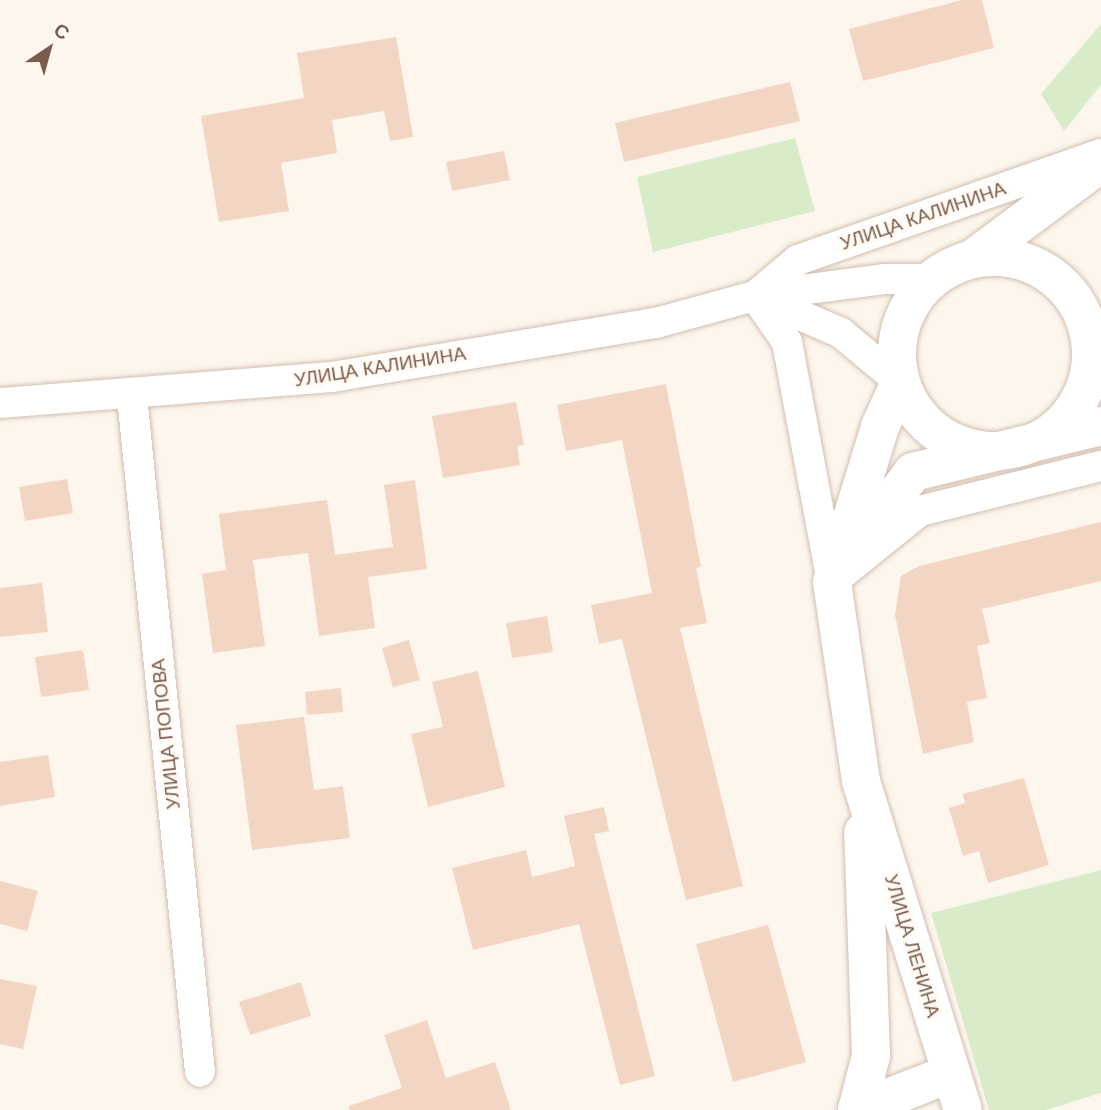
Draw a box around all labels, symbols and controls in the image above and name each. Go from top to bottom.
north arrow [14,14,84,84]
text: С [50,19,73,44]
street label: УЛИЦА КАЛИНИНА [837,177,1009,255]
street label: УЛИЦА КАЛИНИНА [292,342,468,392]
street label: УЛИЦА ПОПОВА [147,658,185,810]
street label: УЛИЦА ЛЕНИНА [879,872,945,1020]

